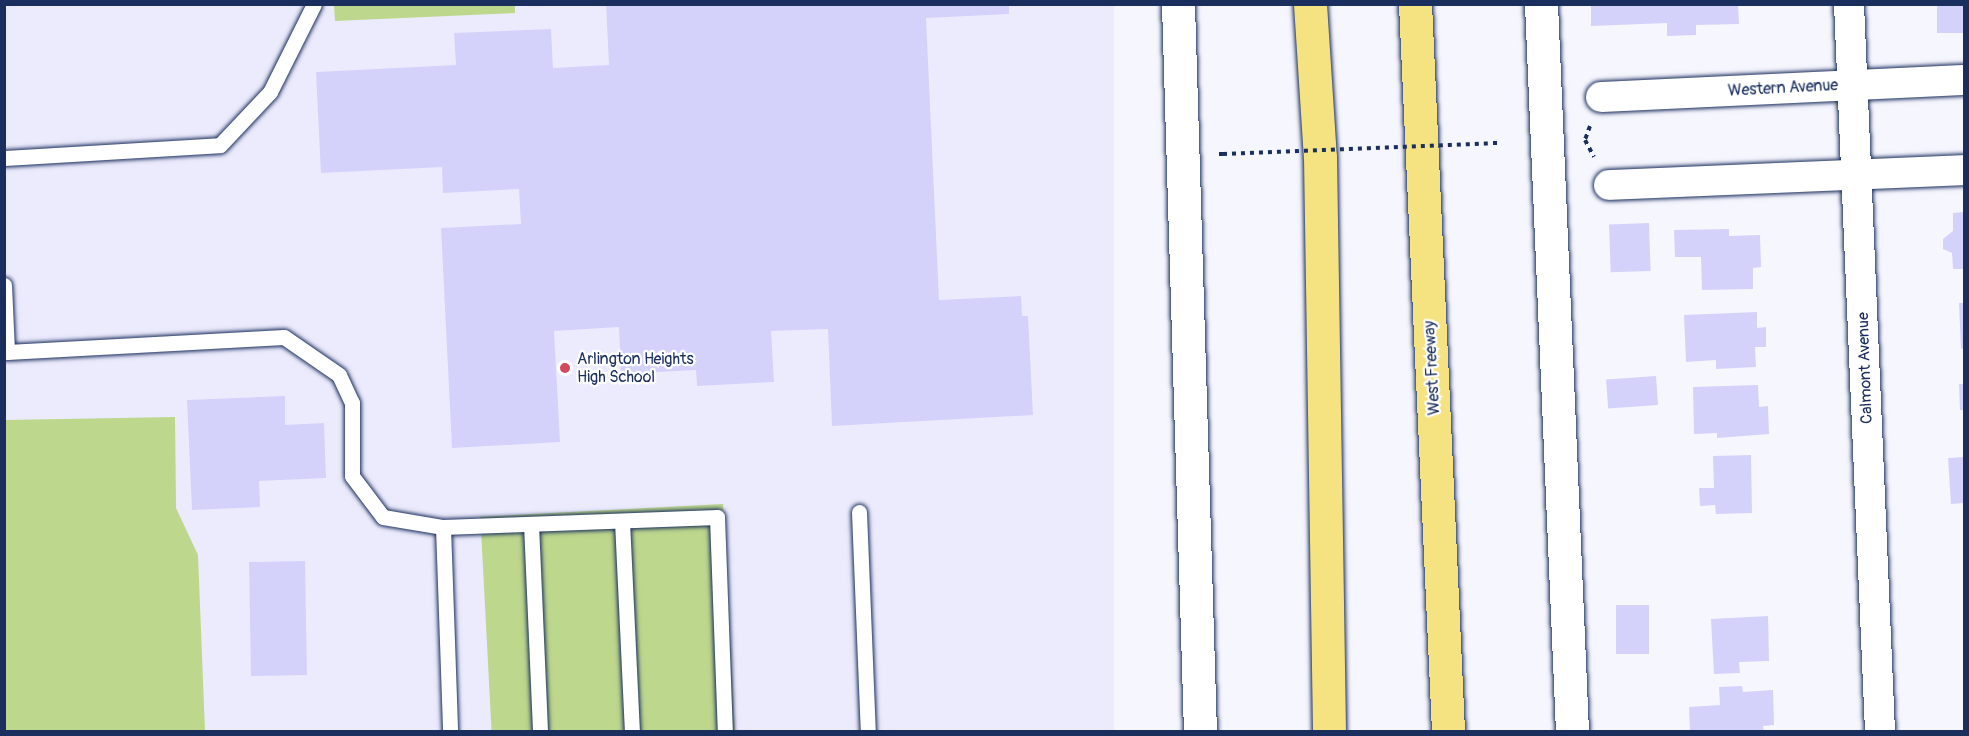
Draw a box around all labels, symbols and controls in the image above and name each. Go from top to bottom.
street label: Western Avenue [1727,76,1839,100]
street label: Calmont Avenue [1853,312,1877,424]
street label: West Freeway [1420,320,1444,416]
place label: Arlington Heights High School [577,349,694,387]
marker: Arlington Heights High School [558,361,572,375]

